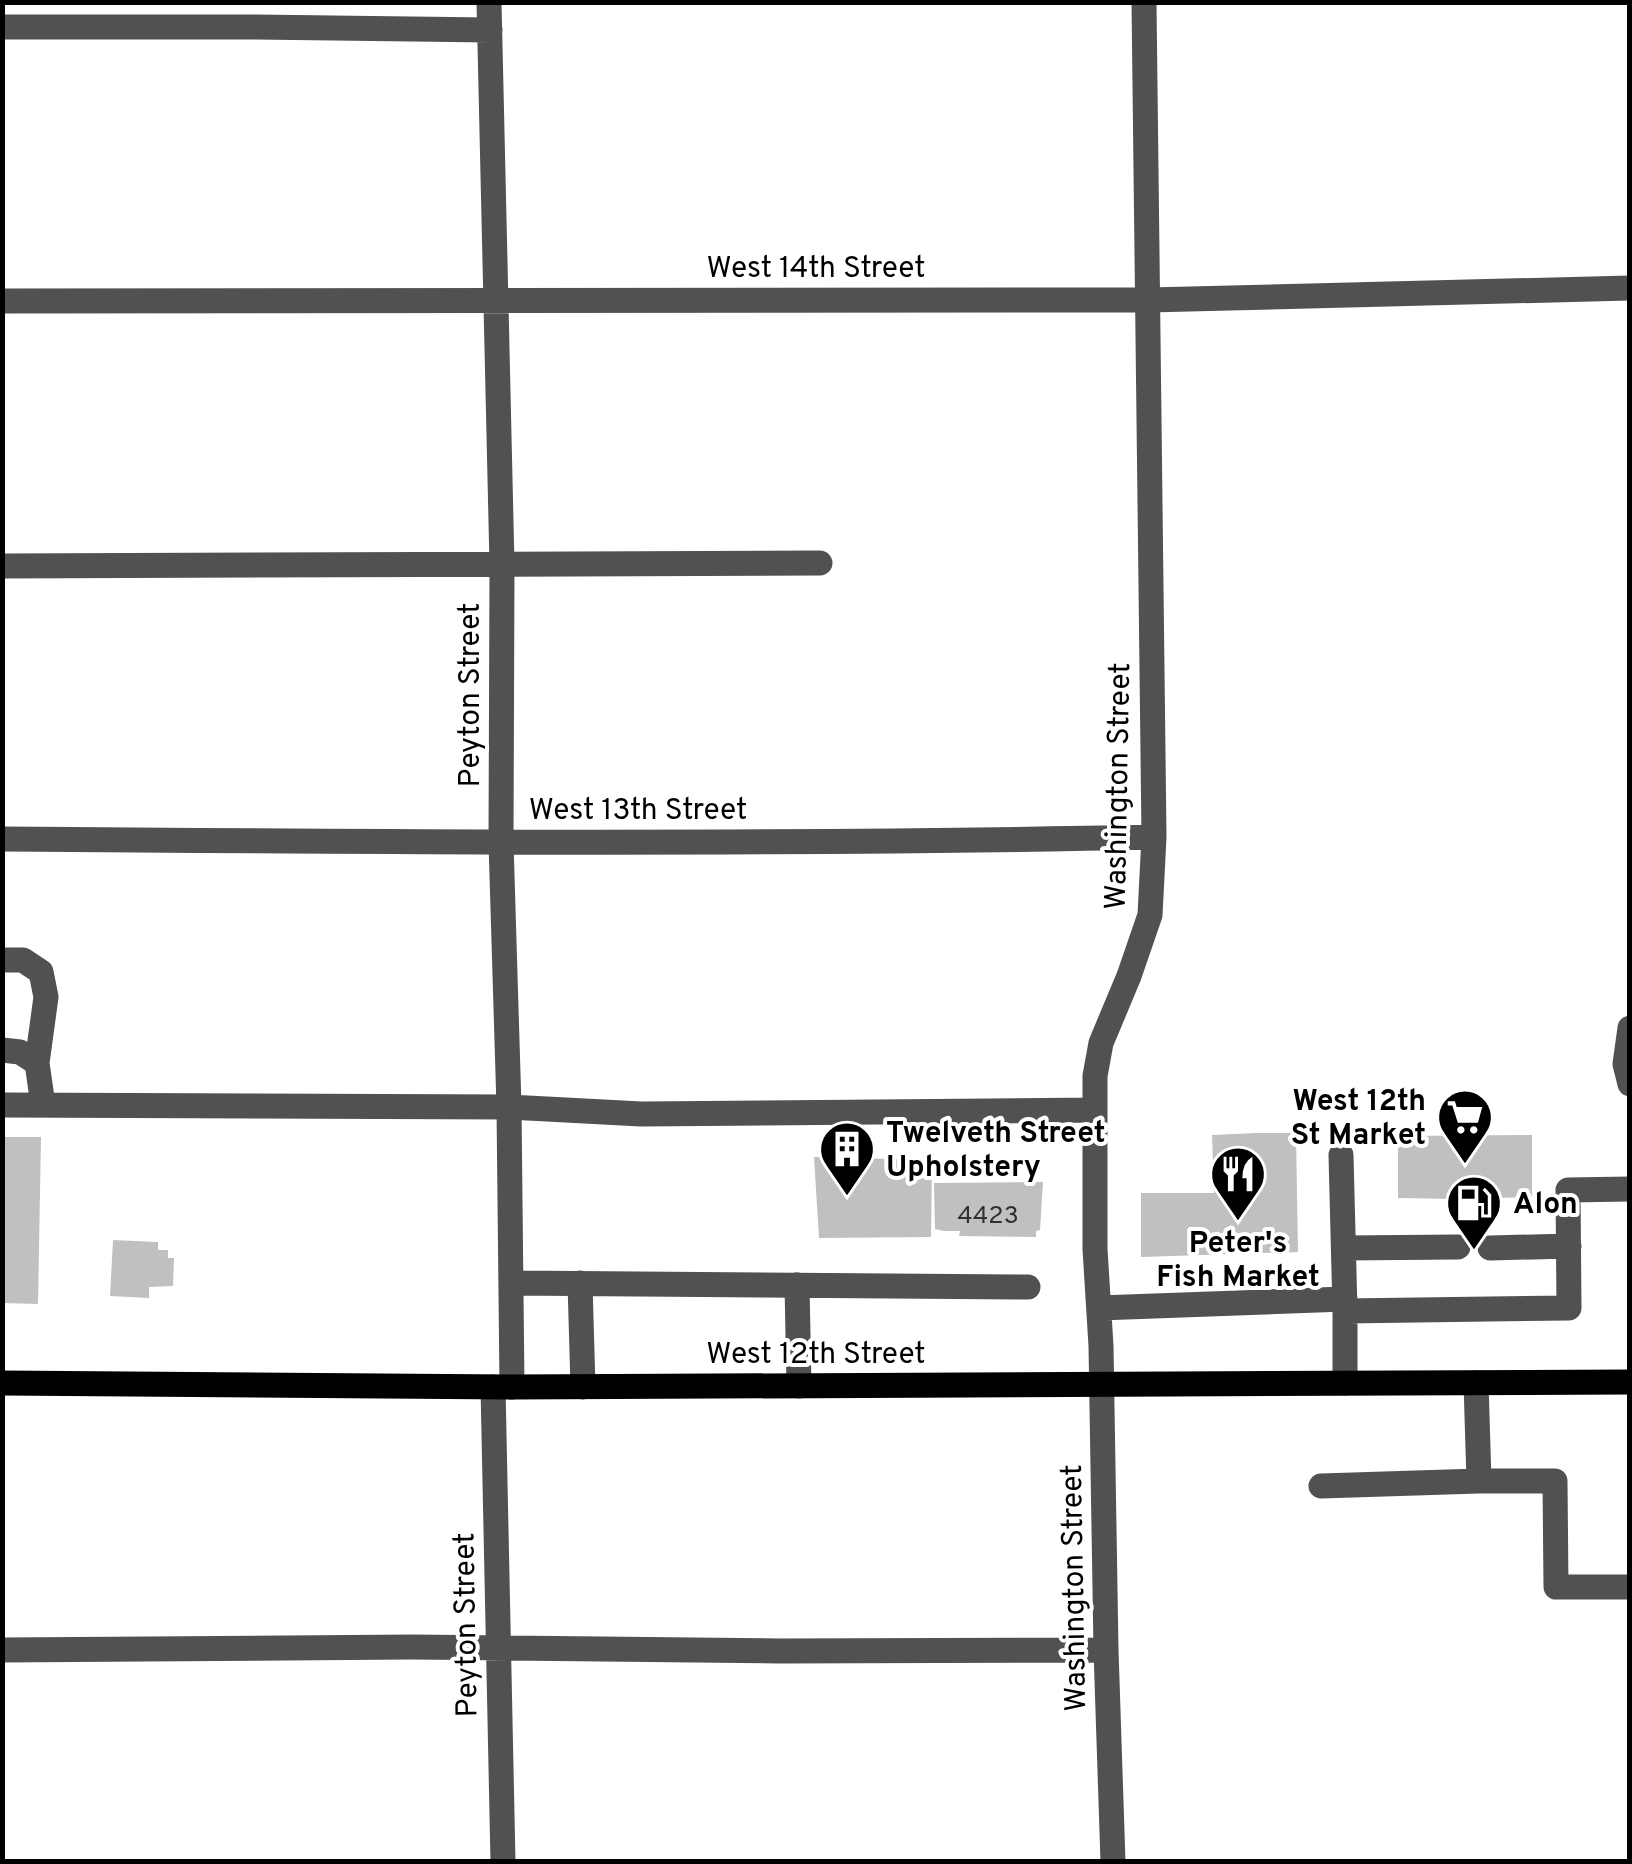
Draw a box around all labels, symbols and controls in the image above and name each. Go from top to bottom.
street label: West 14th Street [706,251,926,288]
street label: Peyton Street [453,603,490,787]
street label: Washington Street [1099,662,1140,910]
street label: West 13th Street [529,793,747,830]
place label: West 12th St Market [1291,1084,1426,1155]
supermarket icon: West 12th St Market [1435,1087,1495,1166]
place label: Twelveth Street Upholstery [886,1116,1106,1187]
building icon: Twelveth Street Upholstery [817,1119,877,1198]
restaurant icon: Peter's Fish Market [1208,1144,1268,1223]
fuel station icon: Alon [1444,1173,1504,1252]
place label: Alon [1513,1187,1578,1224]
house number: 4423 [957,1201,1019,1233]
place label: Peter's Fish Market [1156,1226,1320,1297]
street label: West 12th Street [706,1337,926,1374]
street label: Washington Street [1055,1464,1096,1712]
street label: Peyton Street [447,1532,488,1718]

